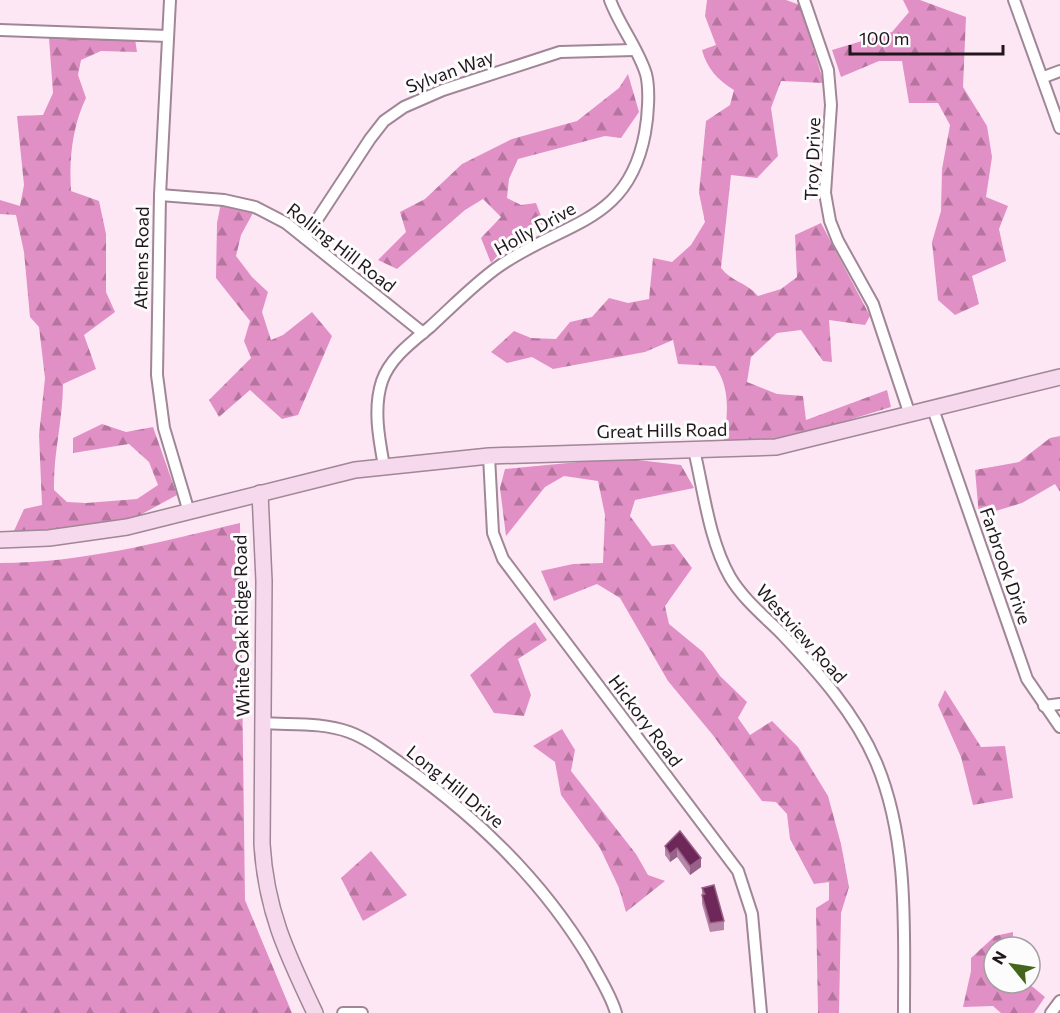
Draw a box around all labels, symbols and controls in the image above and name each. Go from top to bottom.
scale bar [850,18,1003,56]
text: 100 m [859,27,909,49]
street label: Sylvan Way [403,45,497,97]
street label: Troy Drive [800,117,824,201]
street label: Holly Drive [490,197,579,259]
street label: Rolling Hill Road [283,198,401,297]
street label: Athens Road [129,206,153,310]
street label: Great Hills Road [596,418,728,442]
street label: Farbrook Drive [976,504,1036,627]
street label: White Oak Ridge Road [228,535,254,717]
street label: Westview Road [752,579,852,687]
street label: Hickory Road [604,670,687,771]
street label: Long Hill Drive [403,740,509,832]
north arrow [982,935,1042,995]
text: N [987,947,1010,967]

